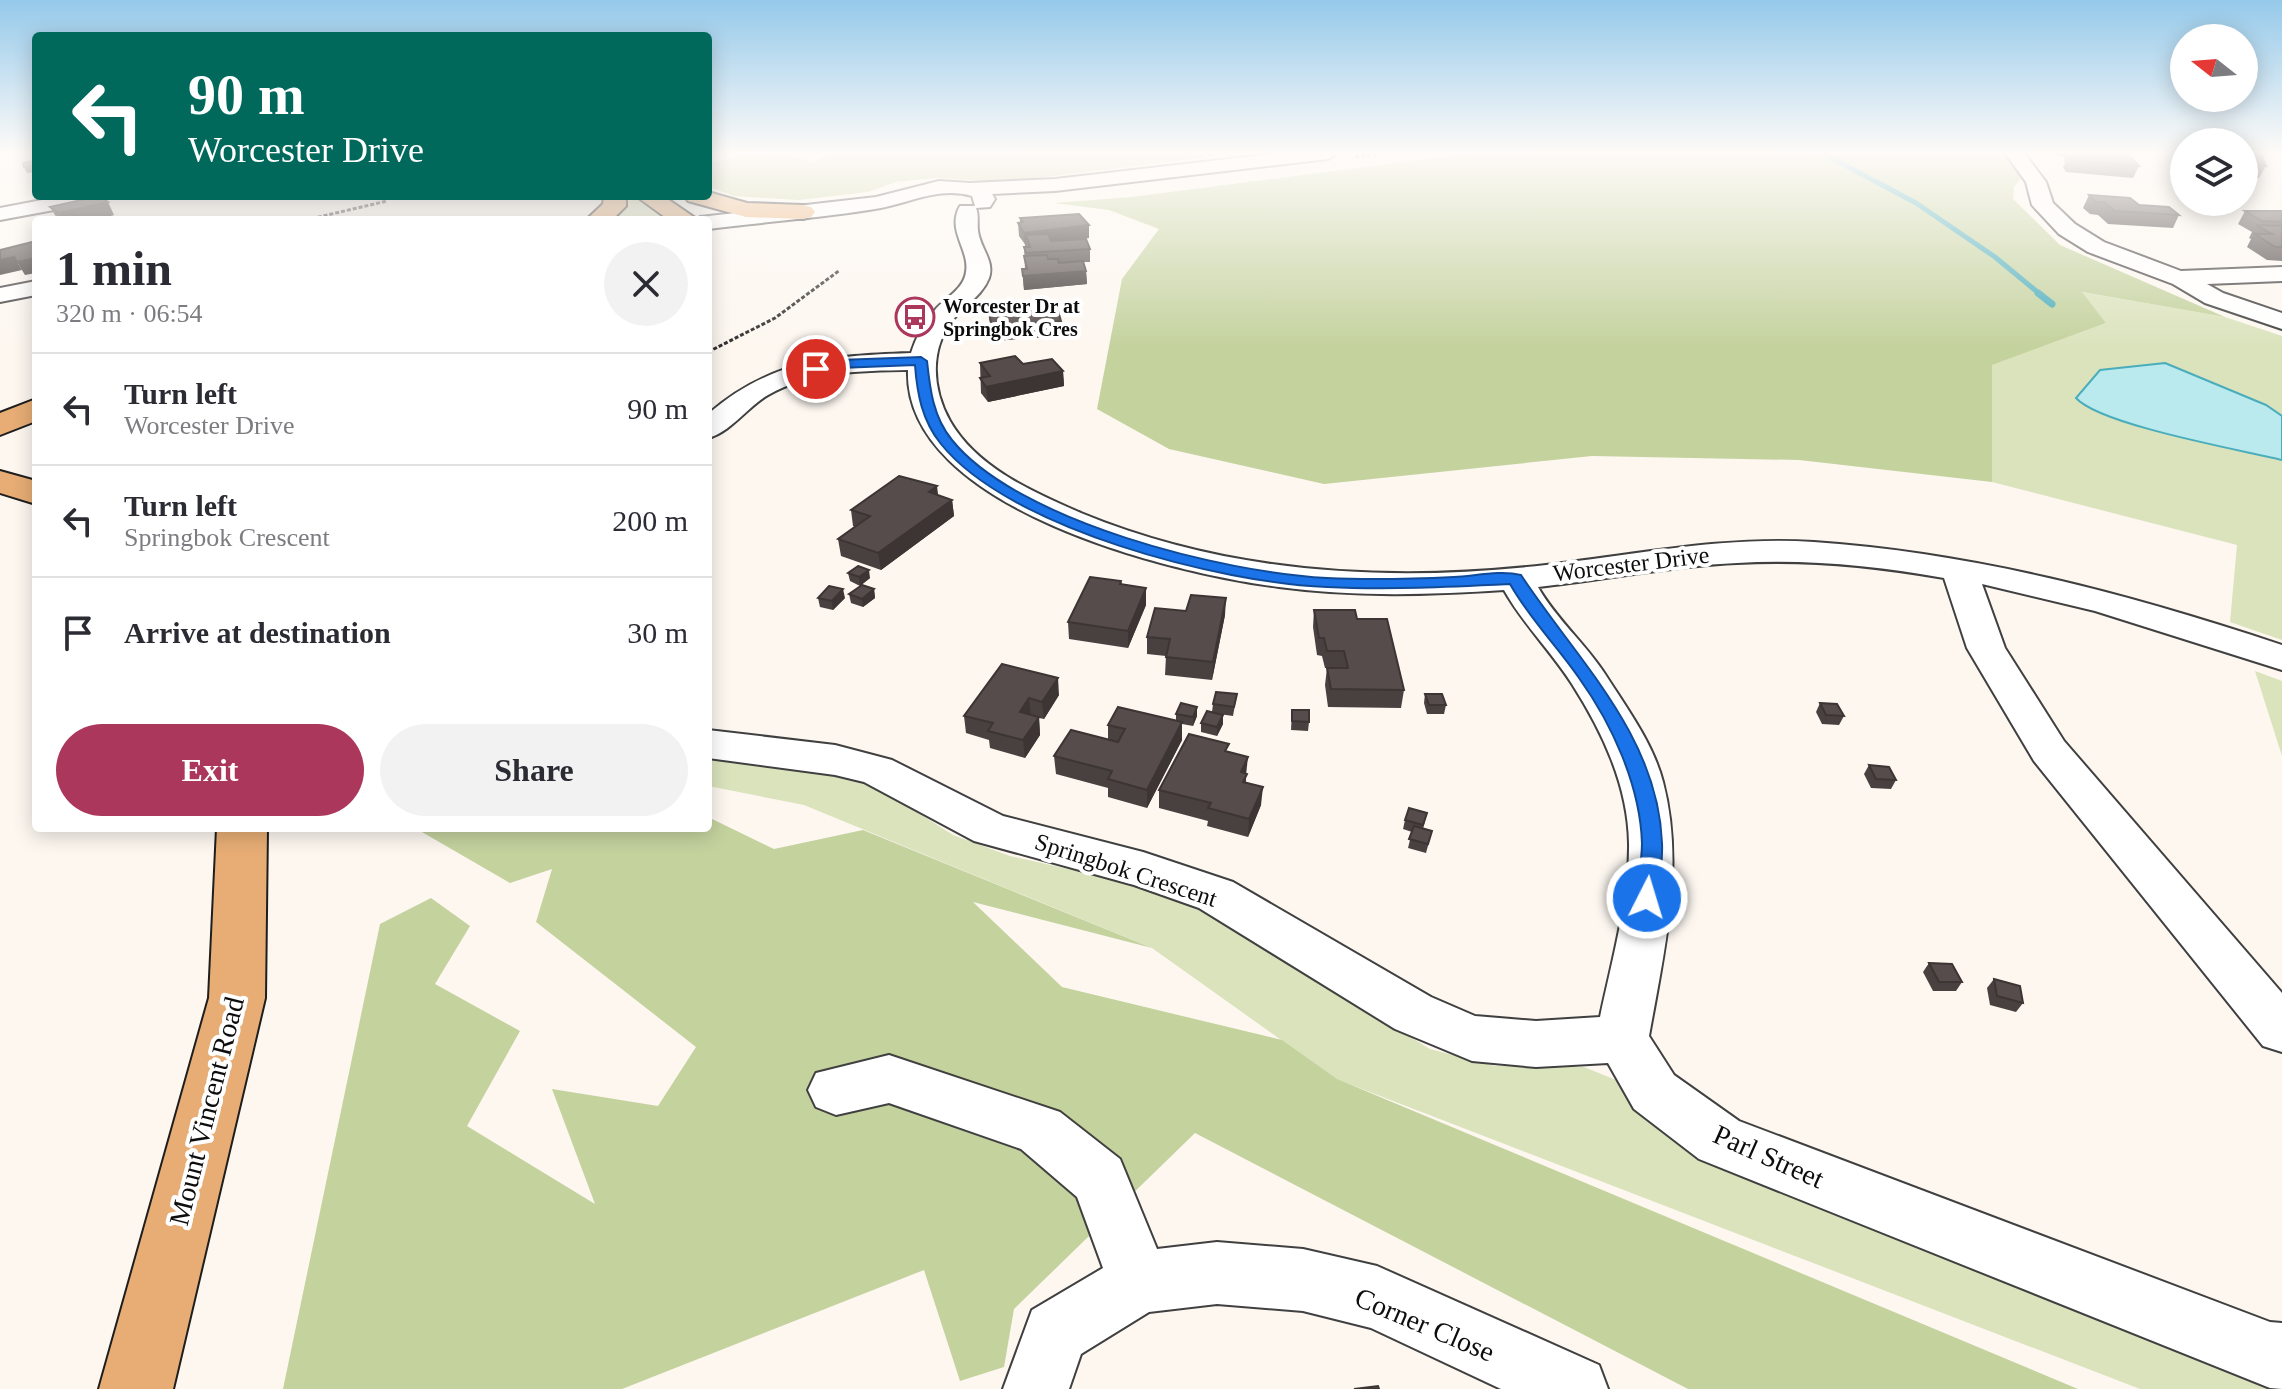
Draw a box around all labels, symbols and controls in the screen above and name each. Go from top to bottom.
north arrow [2170,24,2258,112]
map controls [2170,24,2258,216]
icon: left [56,64,160,168]
text: 90 m [188,64,305,126]
button: layers [2170,128,2258,216]
text: Worcester Drive [188,130,424,170]
text: 1 min [56,242,172,295]
button: close [604,242,688,326]
place label: Worcester Dr at Springbok Cres [943,295,1080,341]
bus stop icon: Worcester Dr at Springbok Cres [894,296,936,338]
text: 320 m · 06:54 [56,299,203,328]
pin [782,335,850,403]
icon: arrive [794,347,838,391]
text: Turn left [124,377,237,410]
icon: left [56,387,100,431]
text: 90 m [627,392,688,425]
text: Worcester Drive [124,411,294,440]
text: Turn left [124,489,237,522]
icon: left [56,499,100,543]
text: 200 m [612,504,688,537]
text: Springbok Crescent [124,523,330,552]
street label: Worcester Drive [1551,542,1711,586]
icon: arrive [56,611,100,655]
text: Arrive at destination [124,616,391,649]
text: 30 m [627,616,688,649]
button: Exit [56,724,364,816]
button: Share [380,724,688,816]
street label: Springbok Crescent [1032,828,1221,912]
position arrow [1605,856,1689,940]
street label: Mount Vincent Road [163,994,250,1229]
street label: Parl Street [1709,1118,1829,1195]
street label: Corner Close [1350,1281,1499,1368]

